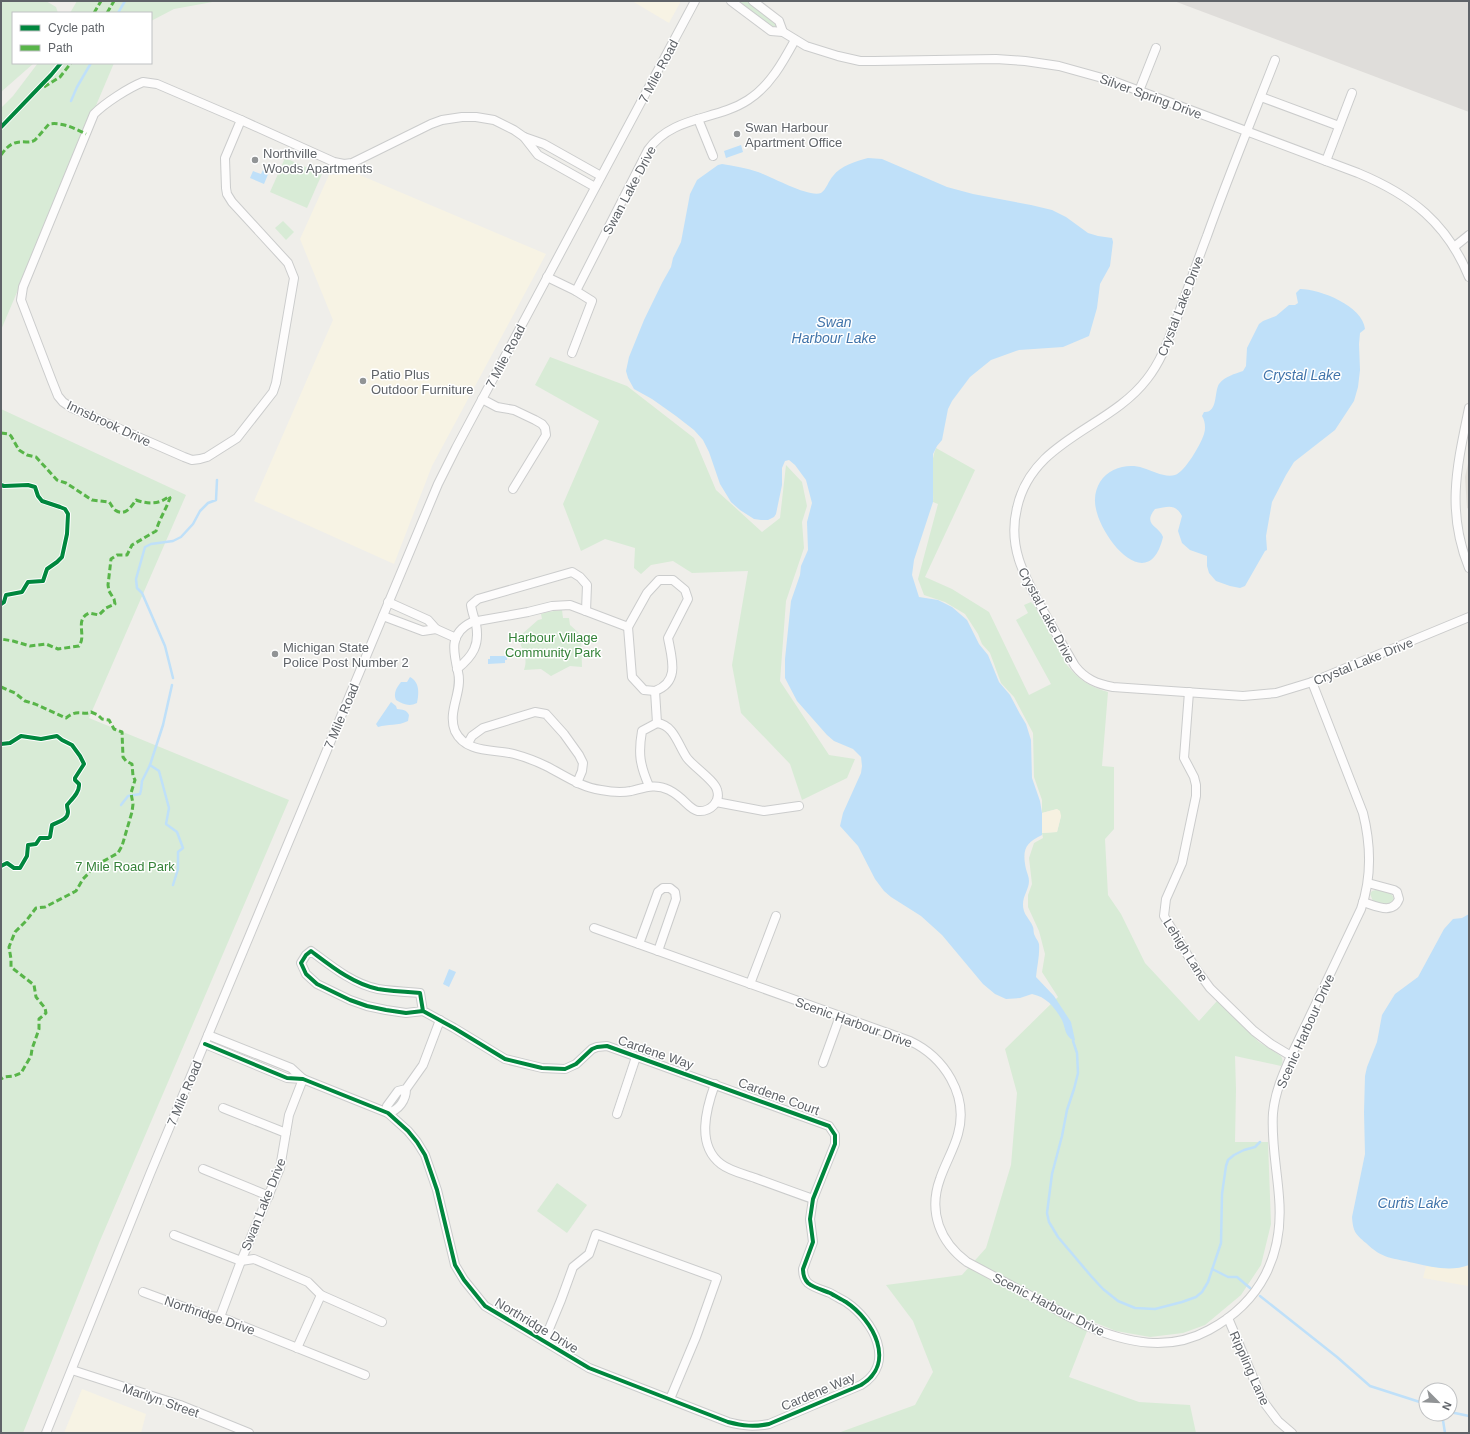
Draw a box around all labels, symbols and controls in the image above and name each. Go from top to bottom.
legend [12,12,152,64]
text: Cycle path [48,21,105,35]
street label: 7 Mile Road [636,37,681,105]
text: Path [48,41,73,55]
street label: Silver Spring Drive [1098,71,1204,122]
place label: Swan Harbour Apartment Office [745,120,842,150]
marker: Swan Harbour Apartment Office [732,129,742,139]
street label: Swan Lake Drive [600,143,659,237]
place label: Northville Woods Apartments [263,146,373,176]
marker: Northville Woods Apartments [250,155,260,165]
street label: Crystal Lake Drive [1154,254,1206,358]
water label: Swan Harbour Lake [792,314,877,346]
street label: 7 Mile Road [483,322,528,390]
place label: Patio Plus Outdoor Furniture [371,367,474,397]
water label: Crystal Lake [1263,367,1341,383]
marker: Patio Plus Outdoor Furniture [358,376,368,386]
street label: Innsbrook Drive [64,397,153,449]
street label: Crystal Lake Drive [1015,565,1078,666]
park label: Harbour Village Community Park [505,630,602,660]
street label: Crystal Lake Drive [1311,635,1415,688]
place label: Michigan State Police Post Number 2 [283,640,409,670]
marker: Michigan State Police Post Number 2 [270,649,280,659]
street label: 7 Mile Road [321,681,362,751]
park label: 7 Mile Road Park [75,859,175,874]
street label: Lehigh Lane [1160,916,1211,985]
street label: Scenic Harbour Drive [1273,972,1337,1091]
street label: Scenic Harbour Drive [793,994,914,1051]
street label: Cardene Way [616,1033,696,1073]
street label: 7 Mile Road [164,1058,205,1128]
street label: Cardene Court [736,1075,822,1118]
street label: Swan Lake Drive [238,1156,289,1253]
water label: Curtis Lake [1378,1195,1449,1211]
street label: Scenic Harbour Drive [990,1270,1107,1339]
street label: Northridge Drive [163,1293,257,1338]
street label: Northridge Drive [492,1295,581,1356]
street label: Rippling Lane [1227,1329,1273,1408]
street label: Cardene Way [779,1369,858,1414]
street label: Marilyn Street [120,1380,202,1421]
north arrow [1418,1382,1458,1422]
text: N [1440,1400,1454,1412]

